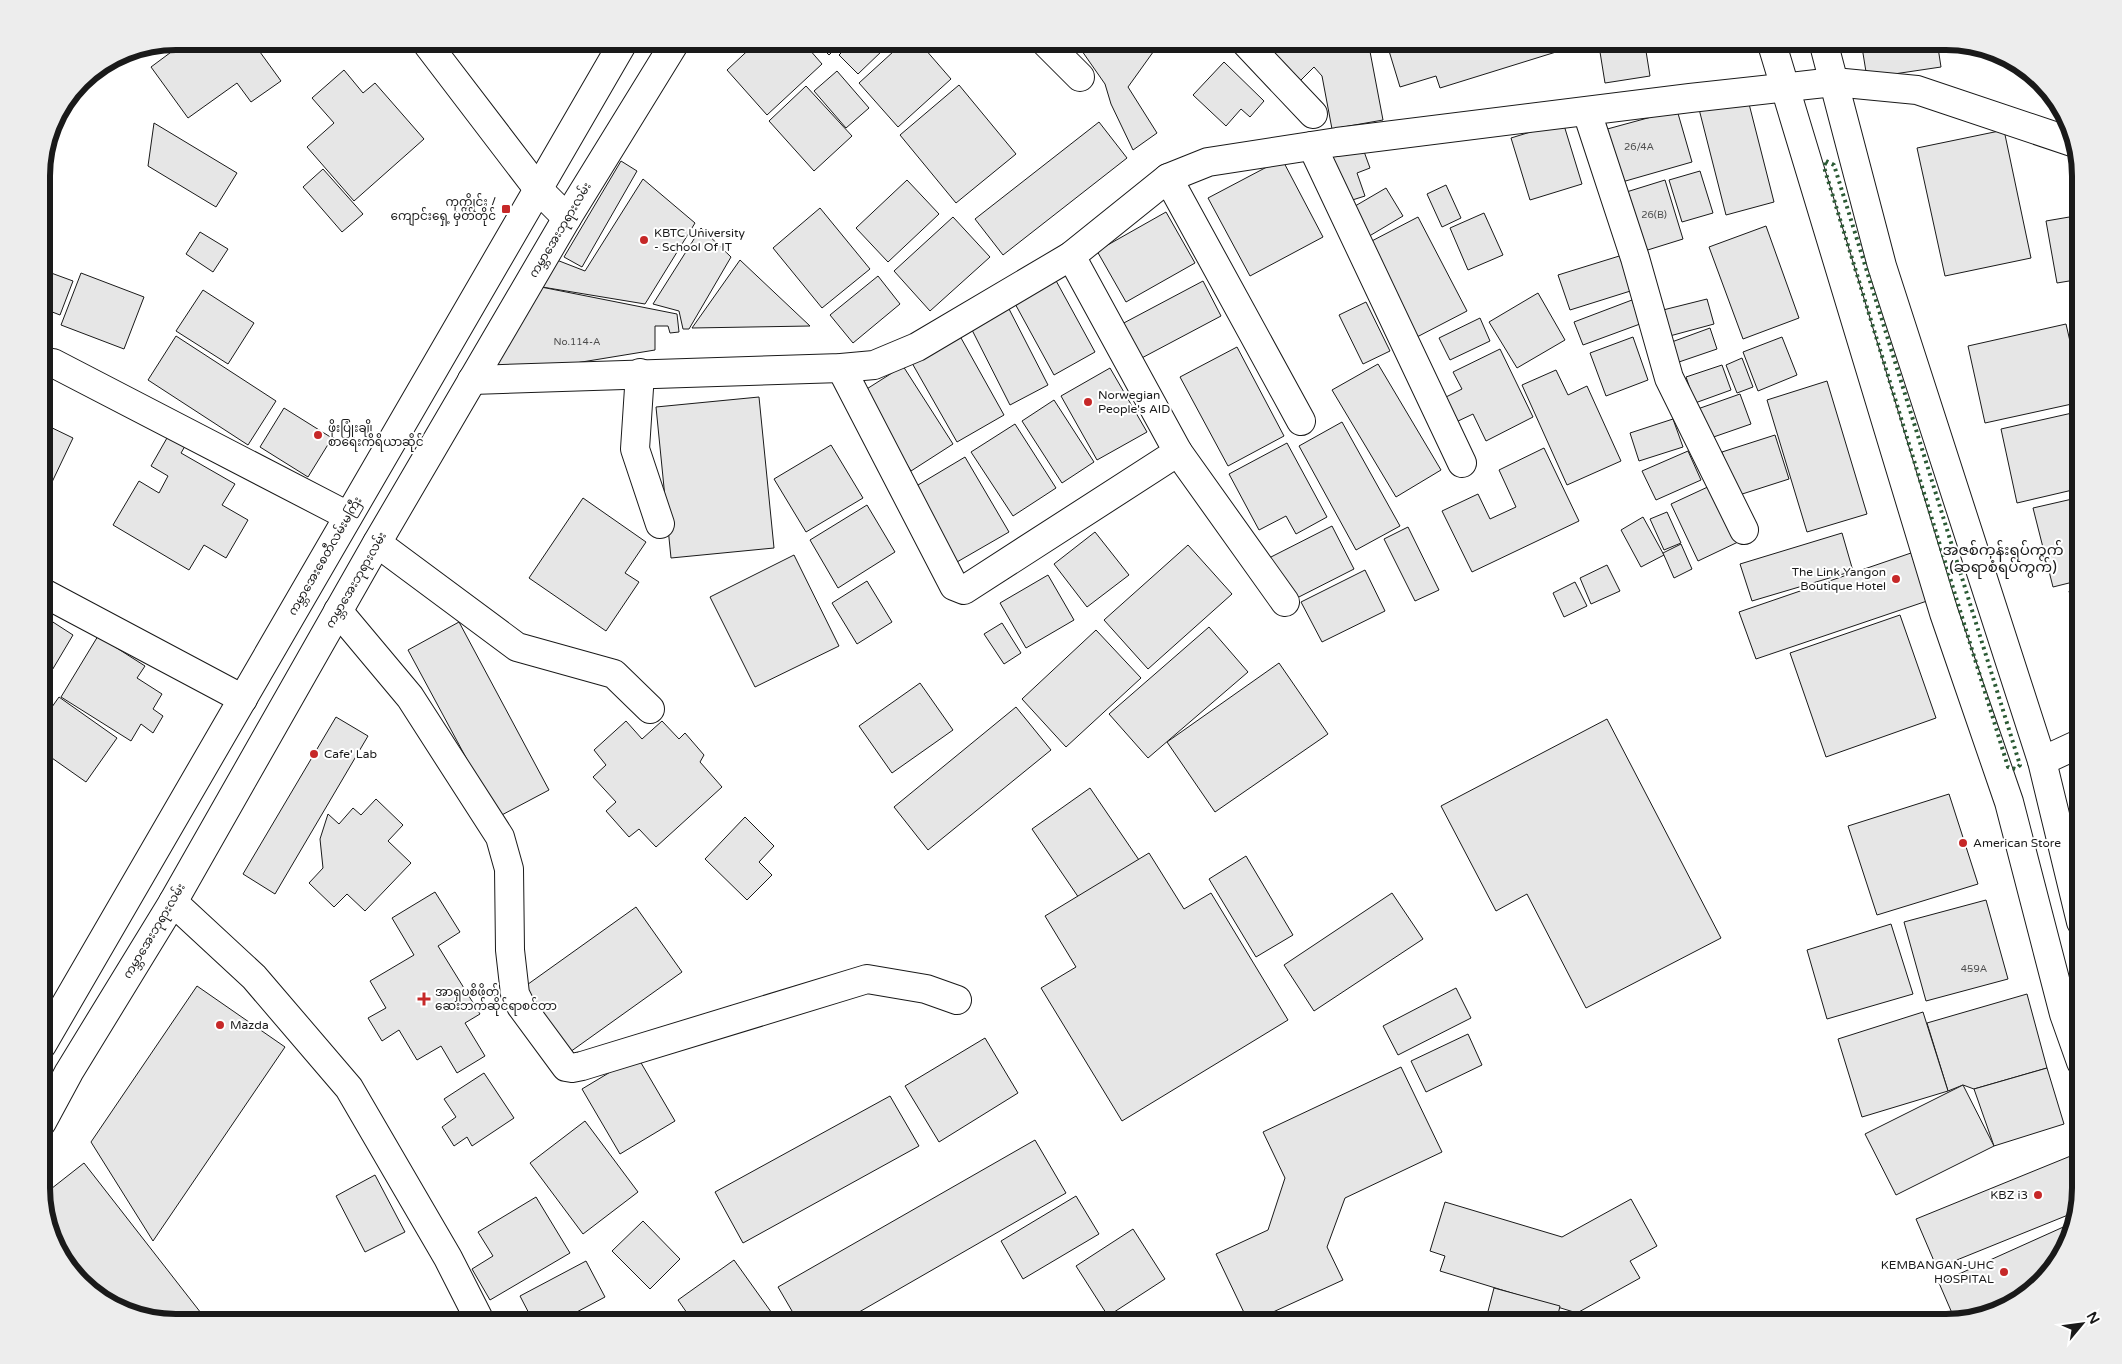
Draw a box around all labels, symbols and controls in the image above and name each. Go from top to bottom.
house number: 26/4A [1624,141,1654,153]
street label: ကမ္ဘာအေးဘုရားလမ်း [524,179,597,282]
place label: ကုက္ကိုင်း / ကျောင်းရှေ့ မှတ်တိုင် [391,193,496,226]
marker: ကုက္ကိုင်း / ကျောင်းရှေ့ မှတ်တိုင် [500,203,512,215]
house number: 26(B) [1641,209,1667,221]
place label: KBTC University - School Of IT [654,226,745,254]
marker: KBTC University - School Of IT [638,234,650,246]
house number: No.114-A [554,336,600,348]
place label: Norwegian People's AID [1098,388,1170,416]
marker: Norwegian People's AID [1082,396,1094,408]
place label: ဖိုးပြုံးချို စာရေးကိရိယာဆိုင် [328,419,424,452]
marker: ဖိုးပြုံးချို စာရေးကိရိယာဆိုင် [312,429,324,441]
street label: ကမ္ဘာအေးစေတီလမ်းမကြီး [284,493,367,619]
street label: ကမ္ဘာအေးဘုရားလမ်း [321,528,392,632]
district label: အဇစ်ကုန်းရပ်ကွက် (ဆရာစံရပ်ကွက်) [1942,540,2064,579]
place label: The Link Yangon Boutique Hotel [1792,565,1886,593]
marker: The Link Yangon Boutique Hotel [1890,573,1902,585]
place label: Cafe' Lab [324,747,377,761]
marker: Cafe' Lab [308,748,320,760]
place label: American Store [1973,836,2061,850]
marker: American Store [1957,837,1969,849]
street label: ကမ္ဘာအေးဘုရားလမ်း [118,880,191,983]
house number: 459A [1961,963,1987,975]
place label: အာရှပစိဖိတ် ဆေးဘက်ဆိုင်ရာစင်တာ [435,983,557,1016]
marker: အာရှပစိဖိတ် ဆေးဘက်ဆိုင်ရာစင်တာ [417,992,431,1006]
place label: Mazda [230,1018,269,1032]
marker: Mazda [214,1019,226,1031]
place label: KBZ i3 [1990,1188,2028,1202]
marker: KBZ i3 [2032,1189,2044,1201]
place label: KEMBANGAN-UHC HOSPITAL [1881,1258,1994,1286]
marker: KEMBANGAN-UHC HOSPITAL [1998,1266,2010,1278]
north arrow [2057,1299,2107,1349]
text: N [2083,1309,2103,1327]

